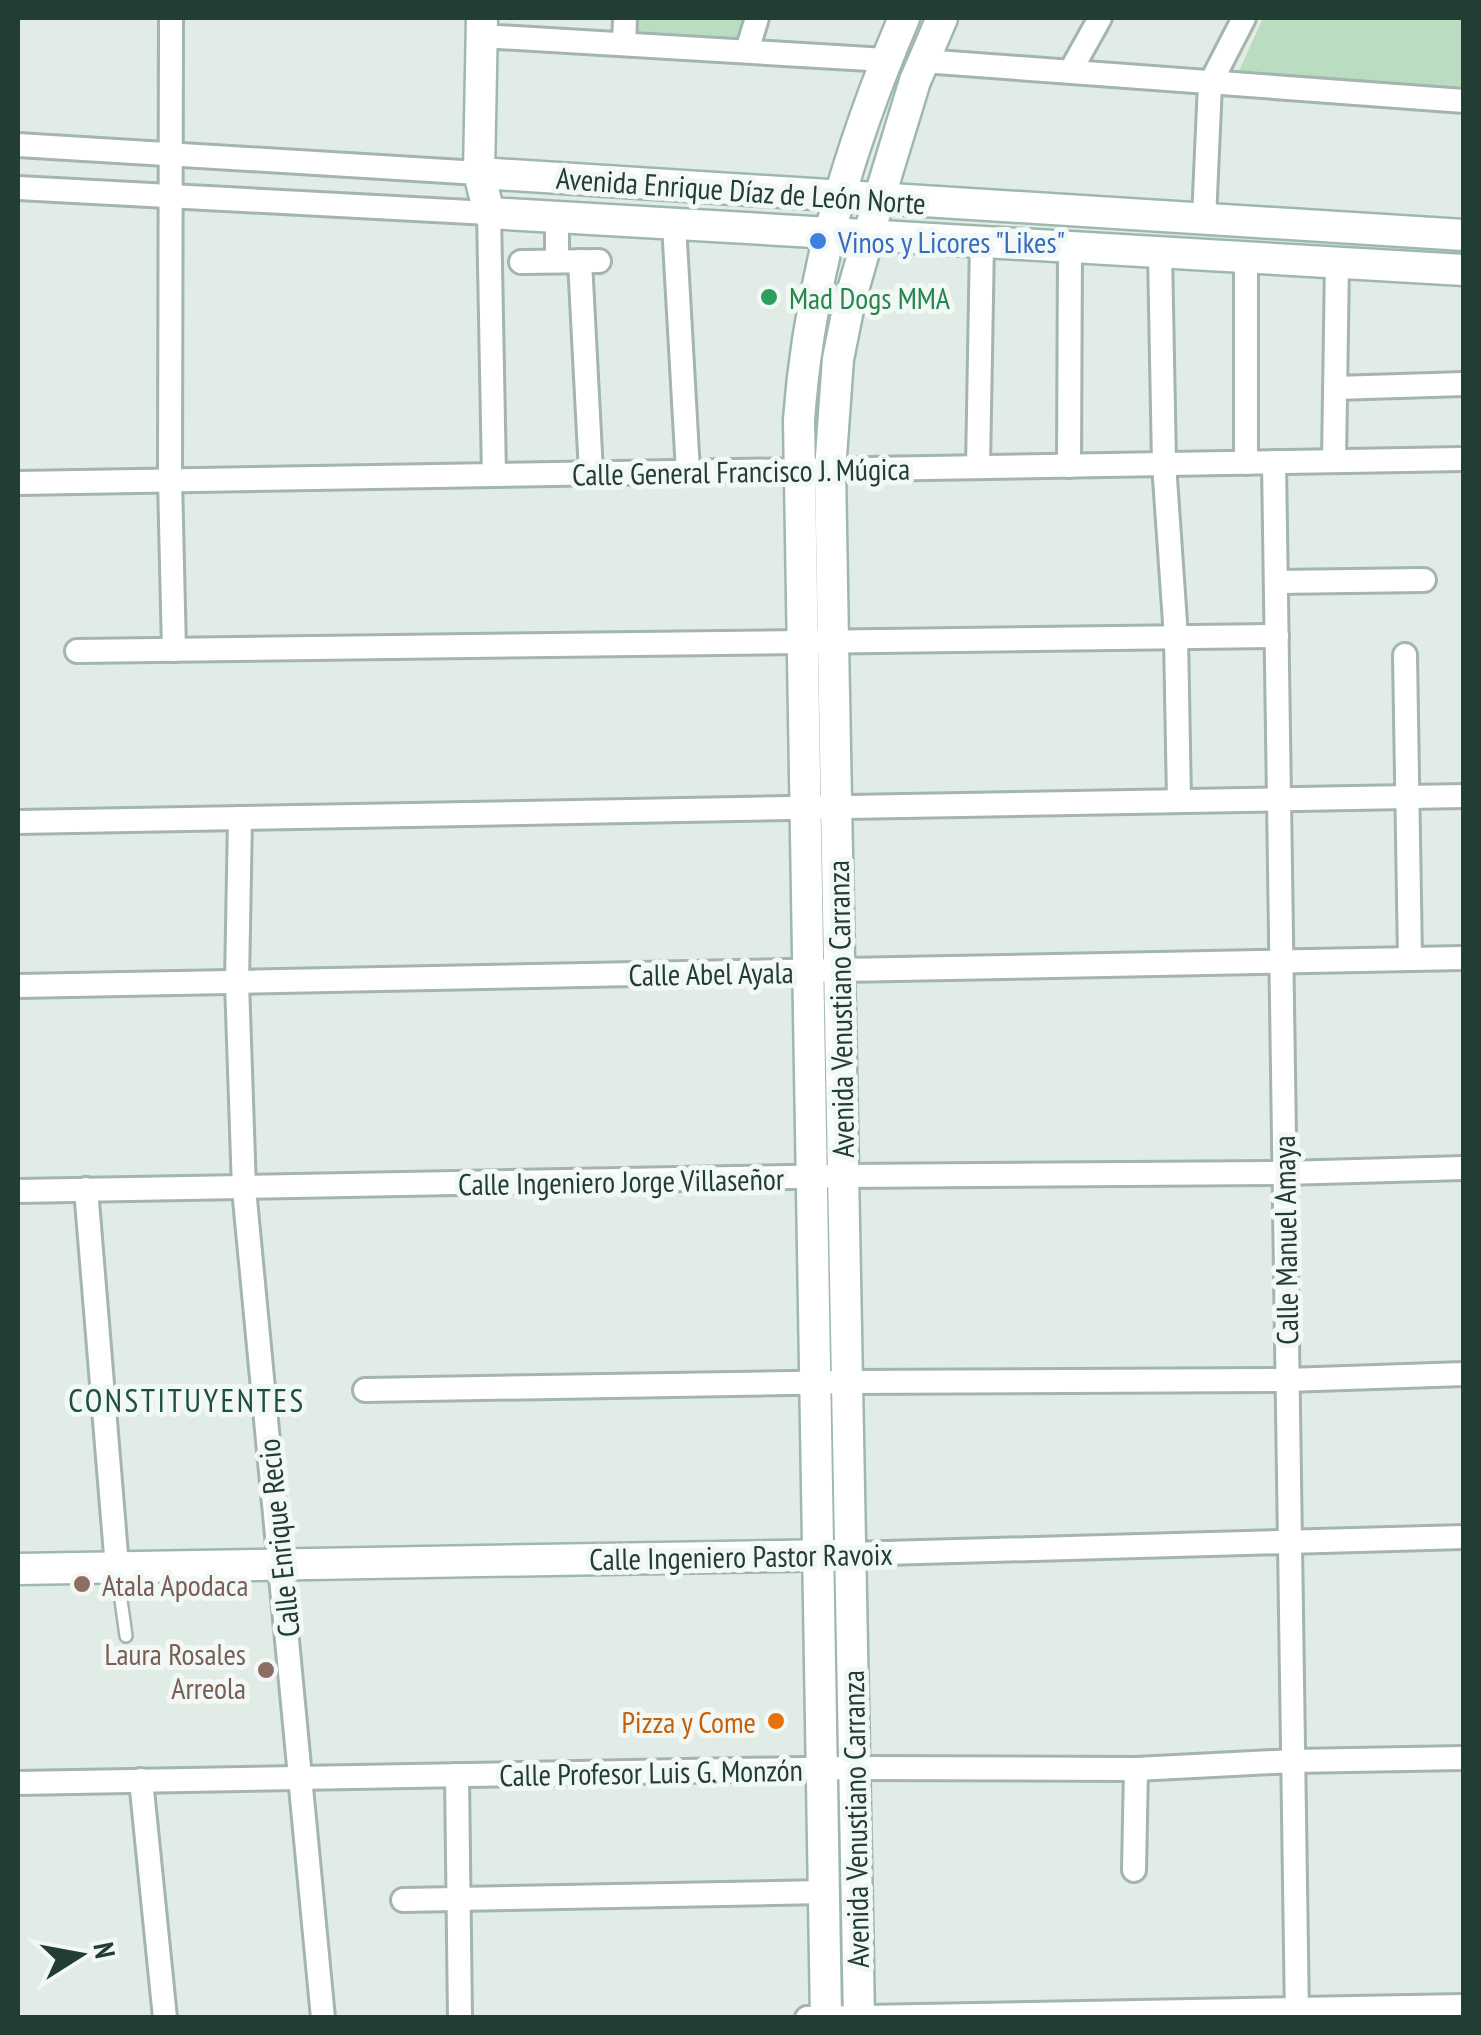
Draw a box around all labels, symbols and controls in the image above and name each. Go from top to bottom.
street label: Avenida Enrique Díaz de León Norte [555,158,927,222]
place label: Vinos y Licores "Likes" [837,222,1065,261]
marker: Vinos y Licores "Likes" [807,230,829,252]
place label: Mad Dogs MMA [789,278,951,317]
marker: Mad Dogs MMA [758,286,780,308]
street label: Calle General Francisco J. Múgica [572,449,910,493]
street label: Avenida Venustiano Carranza [818,860,862,1158]
street label: Calle Abel Ayala [628,952,794,994]
street label: Calle Manuel Amaya [1264,1135,1306,1345]
street label: Calle Ingeniero Jorge Villaseñor [458,1159,785,1203]
district label: CONSTITUYENTES [68,1379,306,1421]
street label: Calle Enrique Recio [248,1437,308,1639]
street label: Calle Ingeniero Pastor Ravoix [589,1534,893,1578]
place label: Atala Apodaca [102,1565,248,1604]
marker: Atala Apodaca [71,1573,93,1595]
place label: Laura Rosales Arreola [105,1634,246,1707]
marker: Laura Rosales Arreola [255,1659,277,1681]
street label: Avenida Venustiano Carranza [833,1670,877,1968]
place label: Pizza y Come [622,1702,756,1741]
marker: Pizza y Come [765,1710,787,1732]
street label: Calle Profesor Luis G. Monzón [499,1750,803,1794]
north arrow [30,1905,130,2005]
text: N [85,1939,125,1961]

